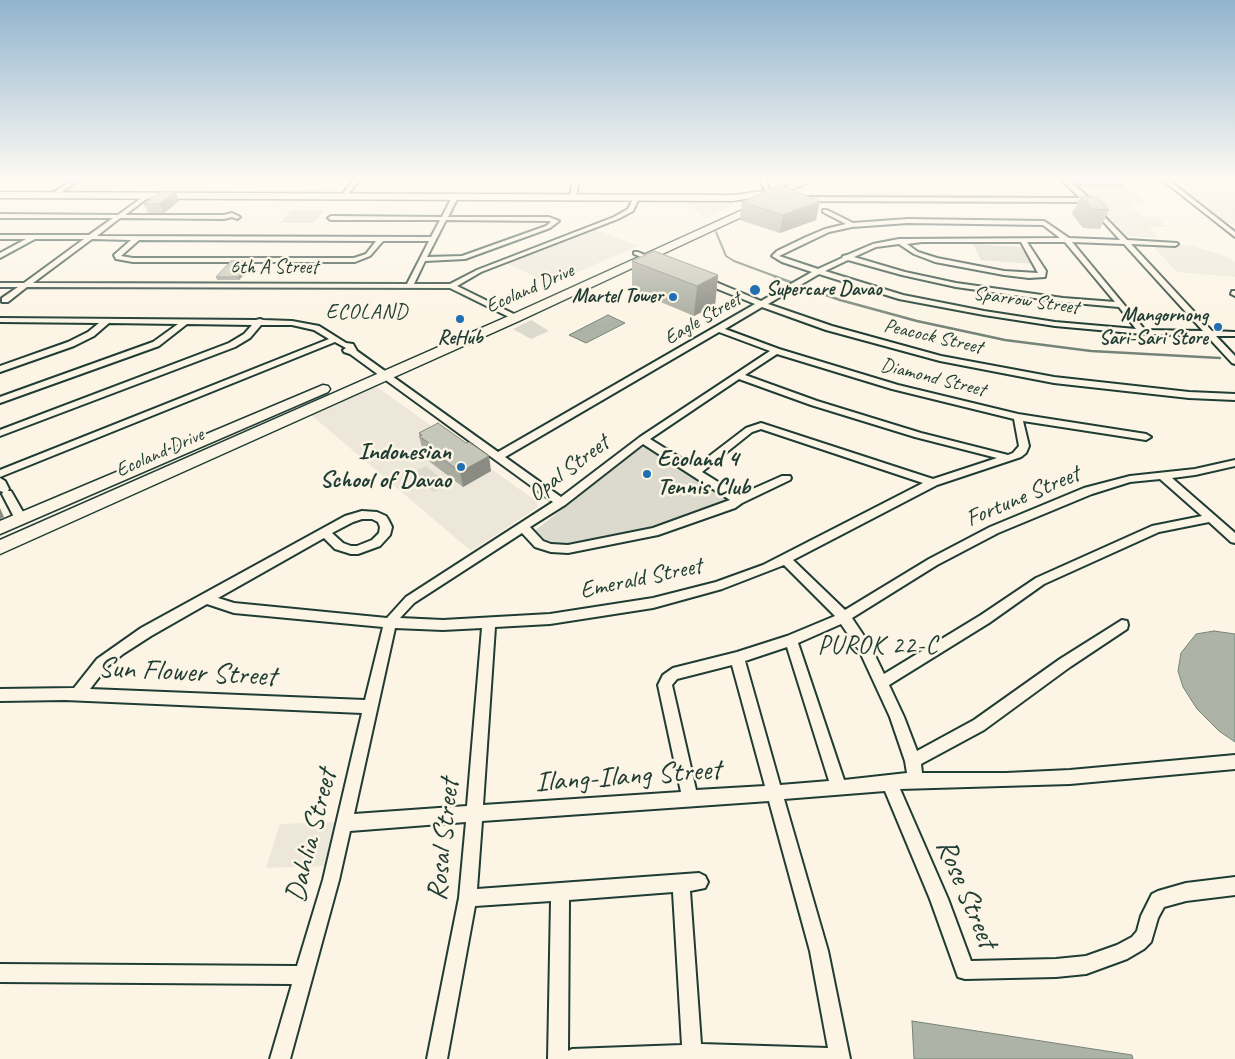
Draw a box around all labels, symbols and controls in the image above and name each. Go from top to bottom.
street label: 6th A Street [230,256,318,280]
street label: Ecoland Drive [482,259,578,319]
place label: Supercare Davao [766,278,881,302]
street label: Sparrow Street [972,282,1080,320]
marker: Supercare Davao [748,283,762,297]
place label: Martel Tower [572,285,663,309]
street label: Eagle Street [660,287,746,351]
marker: Martel Tower [667,291,679,303]
district label: ECOLAND [326,299,408,325]
place label: Mangornong Sari-Sari Store [1099,304,1208,351]
marker: ReHub [454,313,466,325]
street label: Peacock Street [881,314,985,360]
marker: Mangornong Sari-Sari Store [1212,321,1224,333]
place label: ReHub [437,327,483,351]
street label: Diamond Street [878,353,988,403]
street label: Ecoland Drive [112,423,208,483]
street label: Opal Street [523,429,615,509]
place label: Indonesian School of Davao [320,439,451,495]
place label: Ecoland 4 Tennis Club [657,446,750,502]
street label: Fortune Street [962,460,1084,534]
marker: Indonesian School of Davao [455,461,467,473]
marker: Ecoland 4 Tennis Club [641,468,653,480]
street label: Emerald Street [577,552,705,606]
district label: PUROK 22-C [817,631,939,661]
street label: Sun Flower Street [97,651,277,695]
street label: Ilang-Ilang Street [534,753,722,801]
street label: Dahlia Street [279,766,345,906]
street label: Rosal Street [420,777,468,903]
street label: Rose Street [928,834,1004,954]

